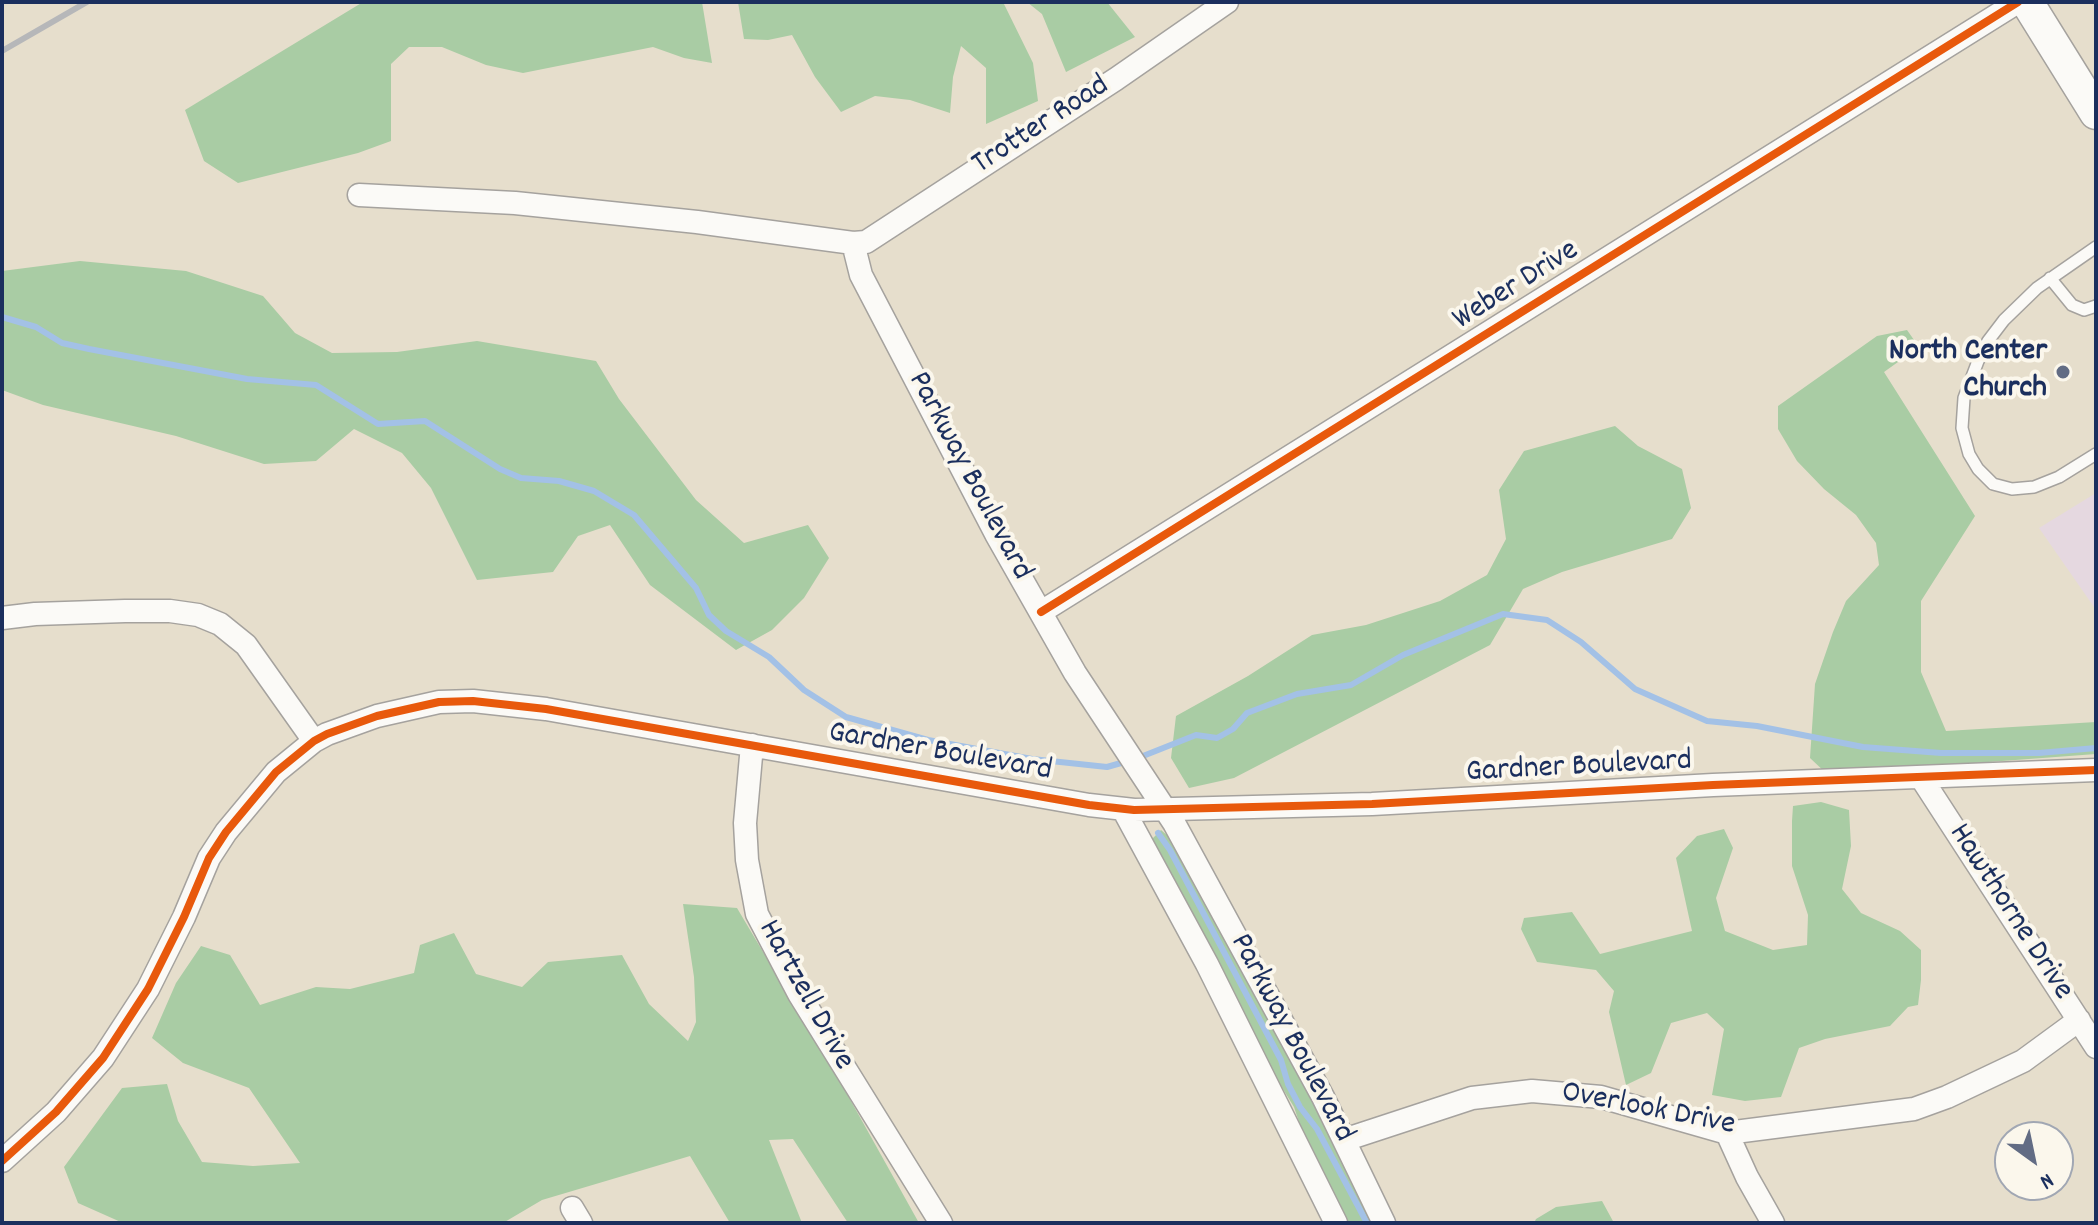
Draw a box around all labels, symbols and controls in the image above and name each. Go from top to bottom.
street label: Trotter Road [966,69,1118,185]
street label: Weber Drive [1447,233,1587,341]
place label: North Center Church [1889,335,2047,410]
marker: North Center Church [2054,363,2072,381]
street label: Parkway Boulevard [897,366,1039,588]
street label: Gardner Boulevard [825,715,1055,793]
street label: Gardner Boulevard [1465,744,1693,794]
street label: Hawthorne Drive [1938,818,2080,1008]
street label: Hartzell Drive [747,914,861,1078]
street label: Parkway Boulevard [1219,928,1361,1150]
street label: Overlook Drive [1558,1075,1738,1147]
north arrow [1994,1121,2074,1201]
text: N [2033,1164,2059,1196]

